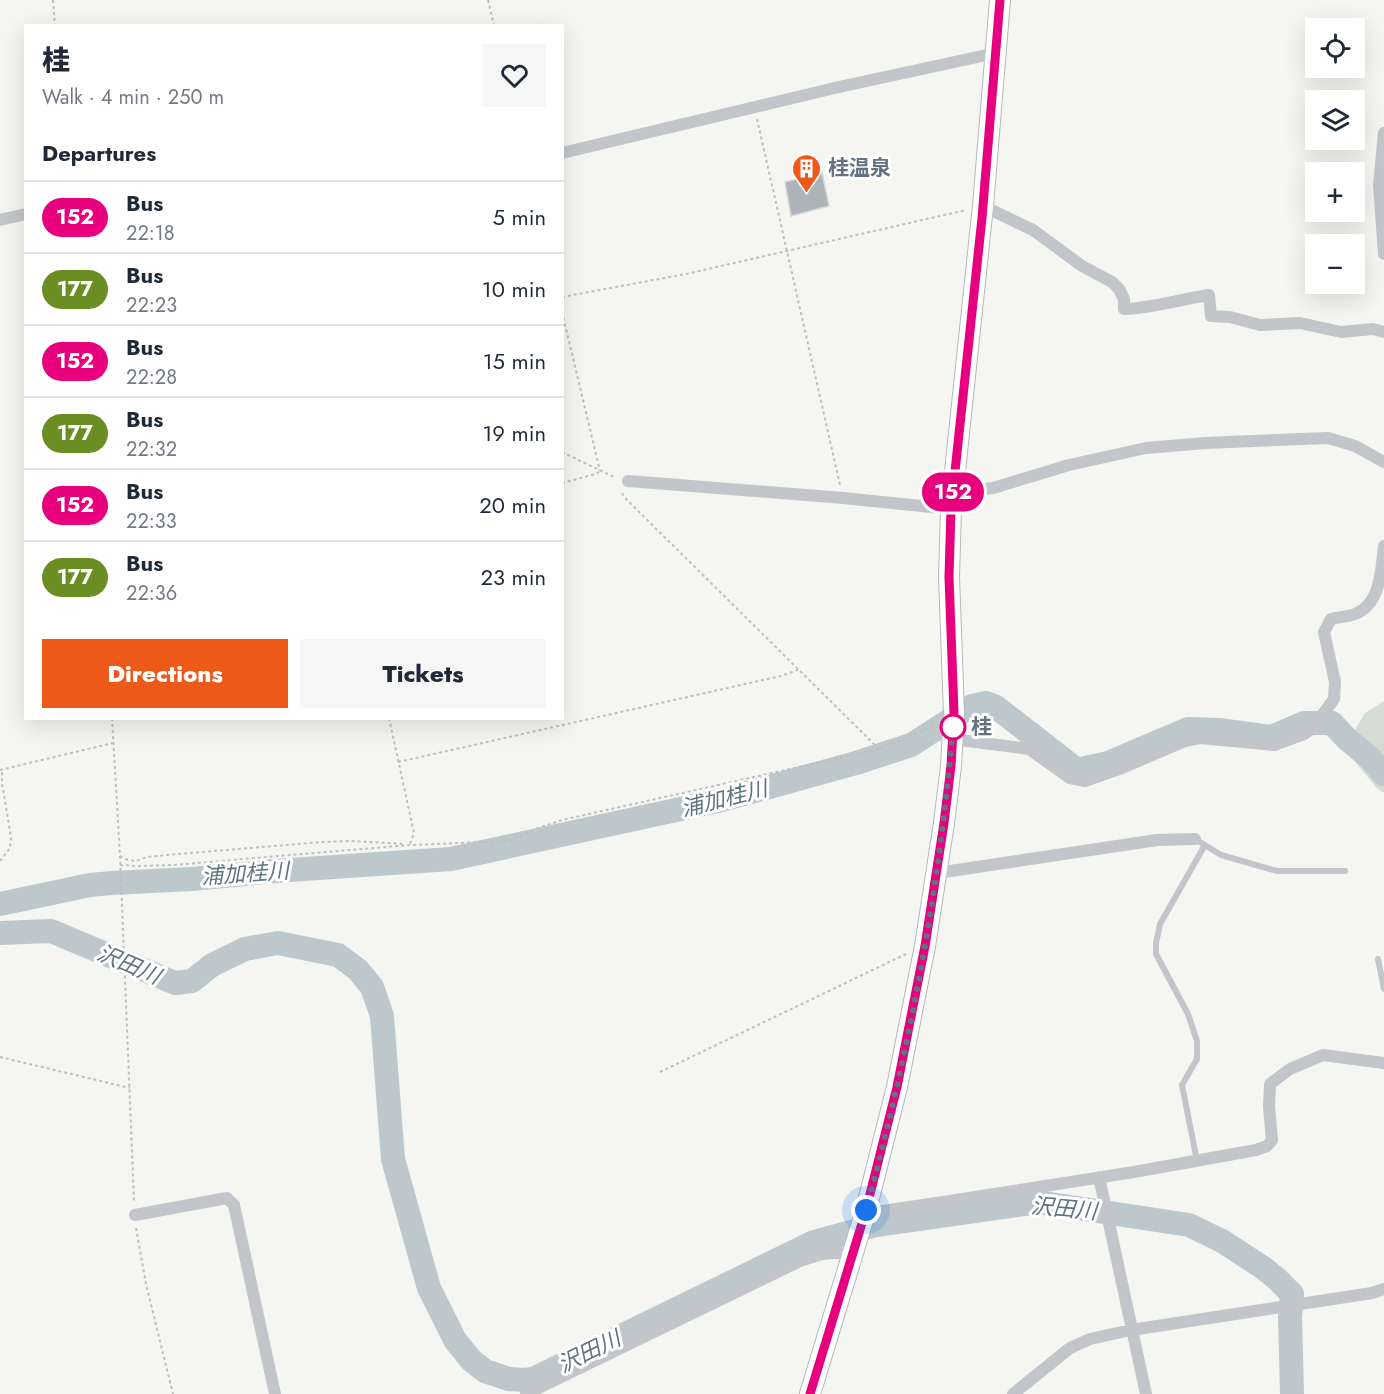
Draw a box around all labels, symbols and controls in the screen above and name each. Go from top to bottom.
map controls [1305,18,1365,294]
button: locate [1305,18,1365,78]
text: 桂 [42,40,70,81]
button: heart [483,44,546,107]
text: Walk · 4 min · 250 m [42,83,224,112]
button: layers [1305,90,1365,150]
text: Departures [42,137,156,169]
building icon: 桂温泉 [791,152,823,194]
place label: 桂温泉 [828,153,891,183]
button: + [1305,162,1365,222]
text: Bus [126,187,163,219]
text: 5 min [493,201,546,233]
text: 152 [56,202,94,232]
text: 22:18 [126,219,175,248]
button: − [1305,234,1365,294]
text: Bus [126,259,163,291]
text: 10 min [482,273,546,305]
text: 177 [57,274,93,304]
text: 22:23 [126,291,177,320]
text: Bus [126,331,163,363]
text: 15 min [483,345,546,377]
text: 152 [56,346,94,376]
text: 22:28 [126,363,177,392]
text: Bus [126,403,163,435]
text: 19 min [482,417,546,449]
text: 177 [57,418,93,448]
text: 22:32 [126,435,177,464]
line badge: 152 [918,472,988,512]
text: Bus [126,475,163,507]
text: 152 [934,477,972,507]
text: 20 min [479,489,546,521]
text: 152 [56,490,94,520]
text: 22:33 [126,507,177,536]
text: Bus [126,547,163,579]
text: 23 min [480,561,546,593]
text: 177 [57,562,93,592]
text: 22:36 [126,579,177,608]
button: Directions [42,639,288,708]
button: Tickets [300,639,546,708]
place label: 桂 [971,712,992,742]
marker: 桂 [940,714,966,740]
water label: 浦加桂川 [677,771,772,824]
water label: 浦加桂川 [200,854,292,892]
water label: 沢田川 [92,936,167,992]
water label: 沢田川 [1030,1189,1100,1227]
your location [851,1195,881,1225]
water label: 沢田川 [552,1321,627,1380]

